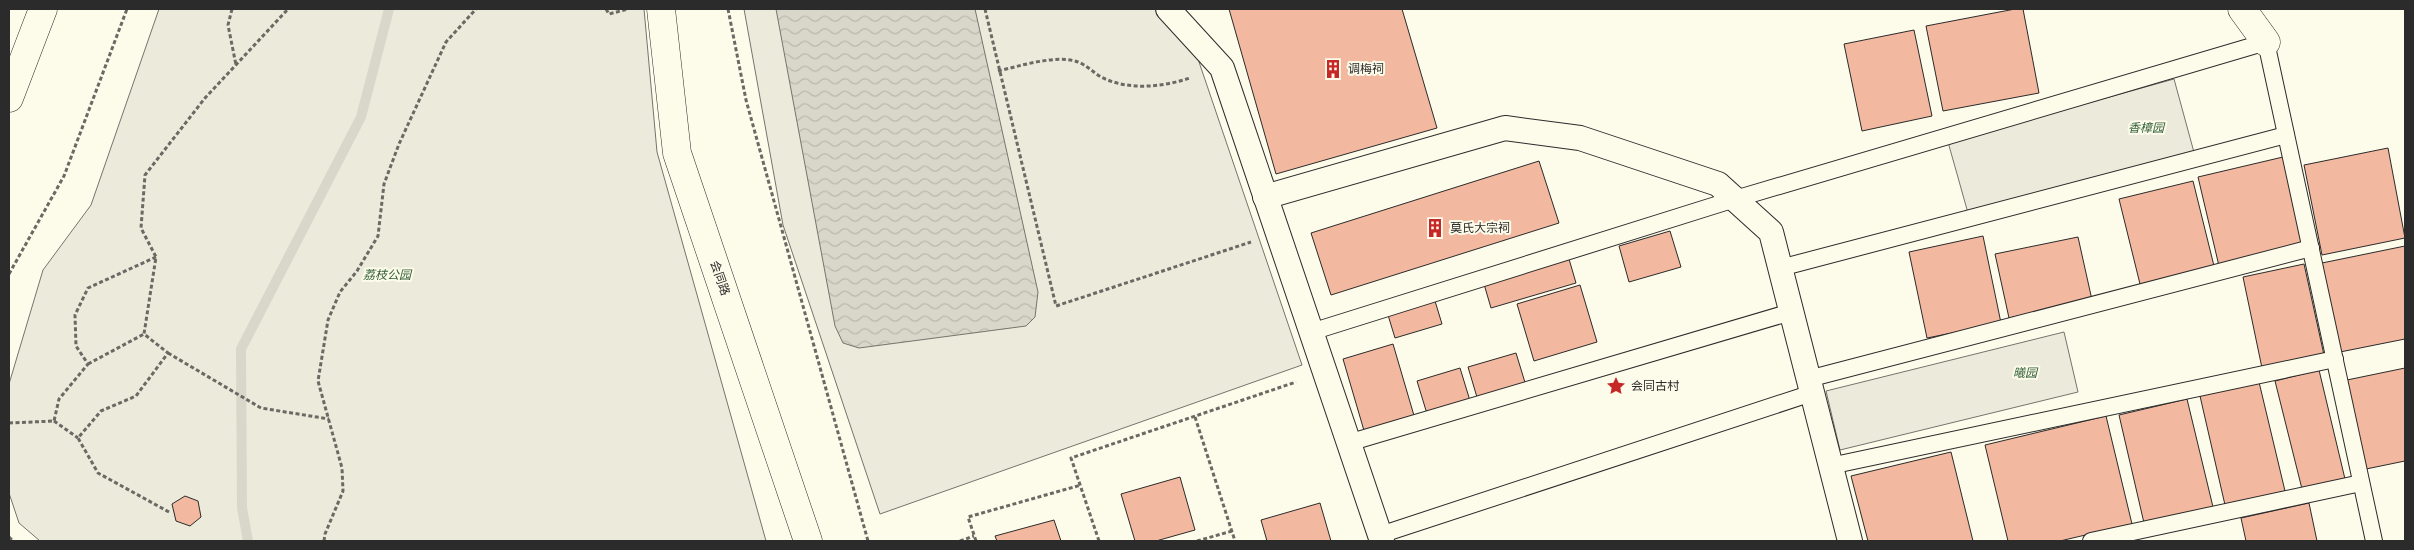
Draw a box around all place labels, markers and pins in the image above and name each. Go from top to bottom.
building icon: 调梅祠 [1322,58,1344,80]
place label: 调梅祠 [1348,61,1384,76]
building icon: 莫氏大宗祠 [1424,217,1446,239]
place label: 莫氏大宗祠 [1450,220,1510,235]
place icon: 会同古村 [1605,375,1627,397]
place label: 会同古村 [1631,378,1680,393]

